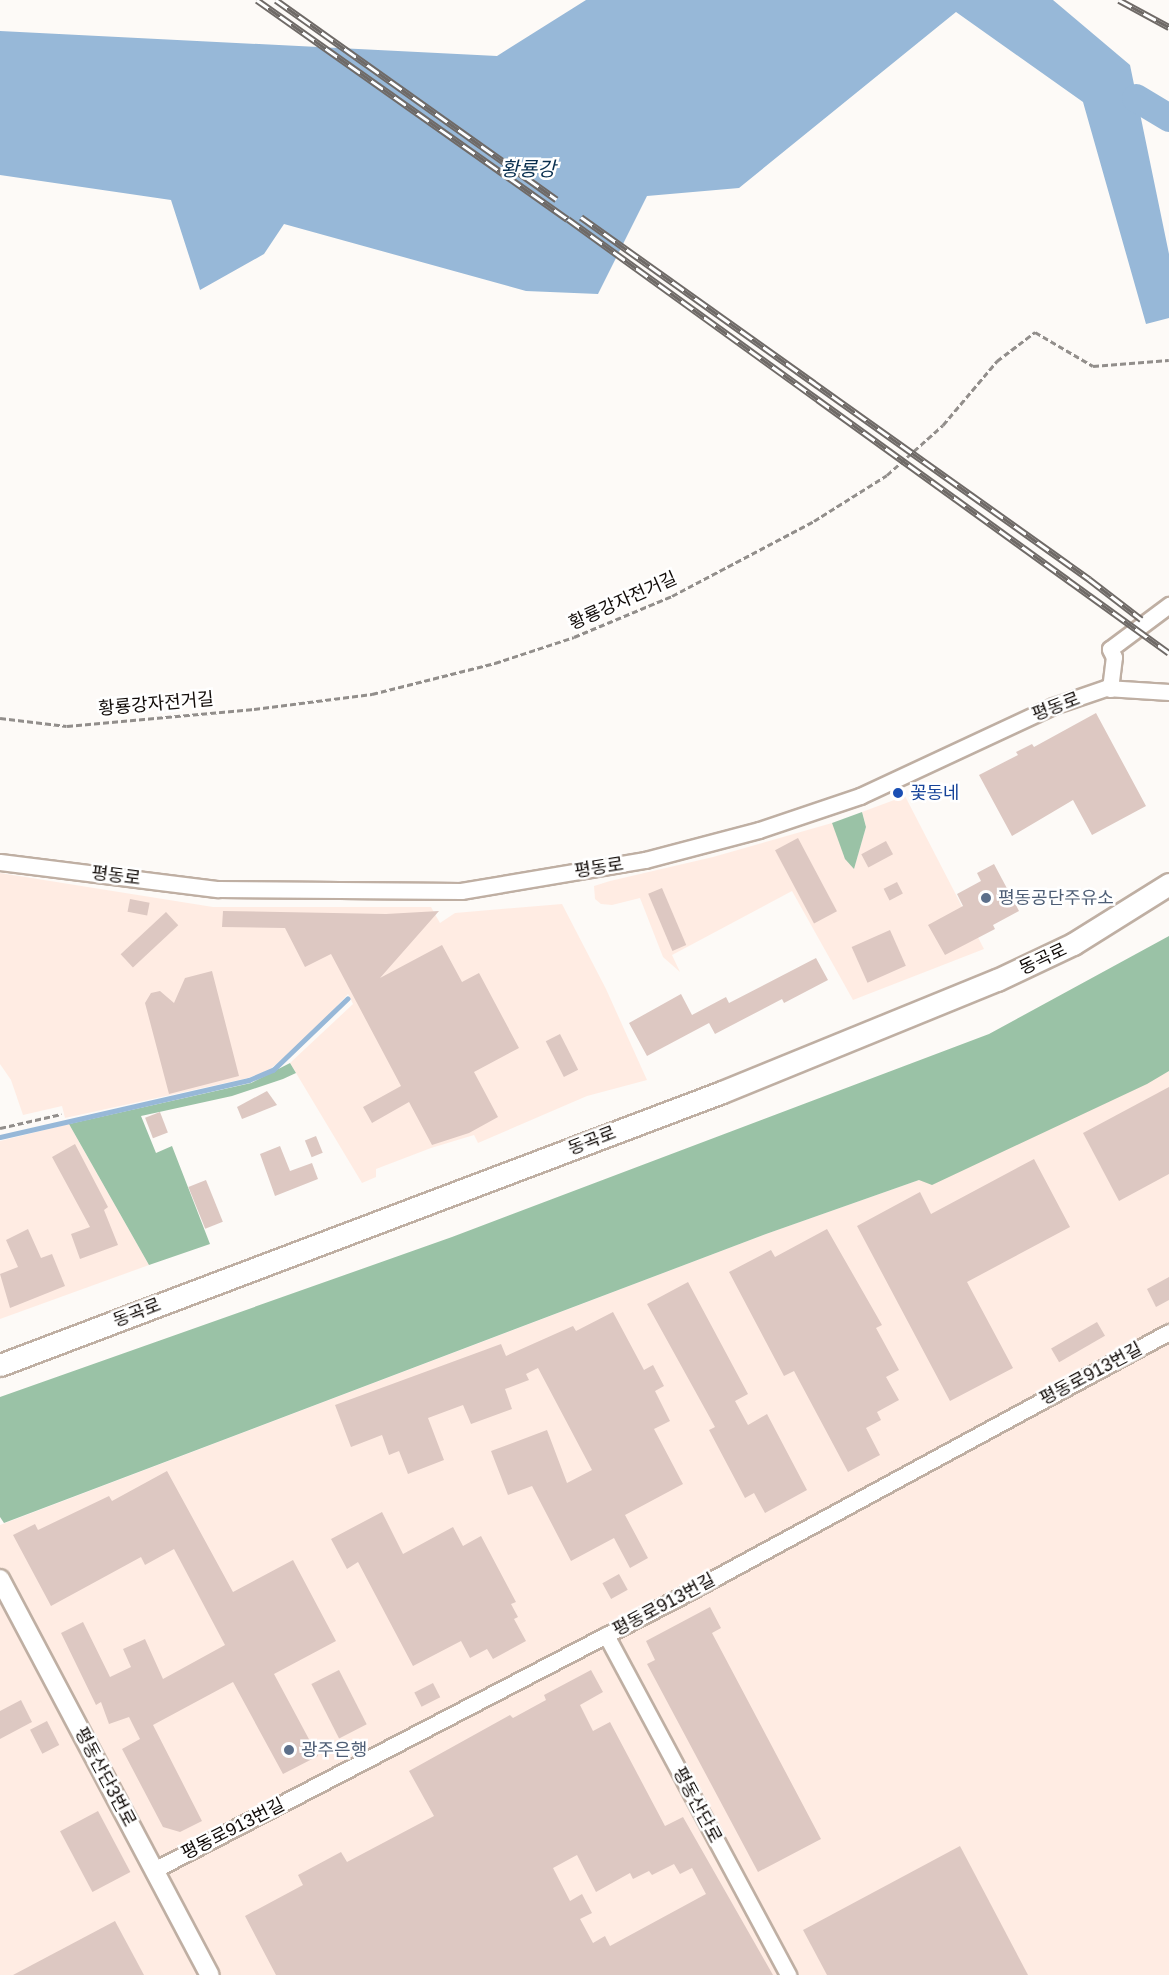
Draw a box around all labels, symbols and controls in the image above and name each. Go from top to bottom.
water label: 황룡강 [500,157,556,181]
street label: 황룡강자전거길 [566,568,680,634]
street label: 황룡강자전거길 [97,688,215,720]
street label: 평동로 [1029,688,1083,726]
place label: 꽃동네 [910,782,960,804]
marker: 꽃동네 [891,786,905,800]
street label: 평동로 [573,853,625,883]
street label: 평동로 [90,862,142,890]
place label: 평동공단주유소 [998,887,1114,909]
marker: 평동공단주유소 [979,891,993,905]
street label: 동곡로 [1016,939,1070,979]
street label: 동곡로 [565,1122,619,1160]
street label: 동곡로 [110,1294,164,1332]
street label: 평동로913번길 [1036,1338,1146,1410]
street label: 평동로913번길 [609,1569,719,1641]
street label: 평동산단3번로 [70,1724,140,1830]
place label: 광주은행 [301,1739,367,1761]
marker: 광주은행 [282,1743,296,1757]
street label: 평동산단로 [668,1763,726,1847]
street label: 평동로913번길 [178,1794,288,1864]

